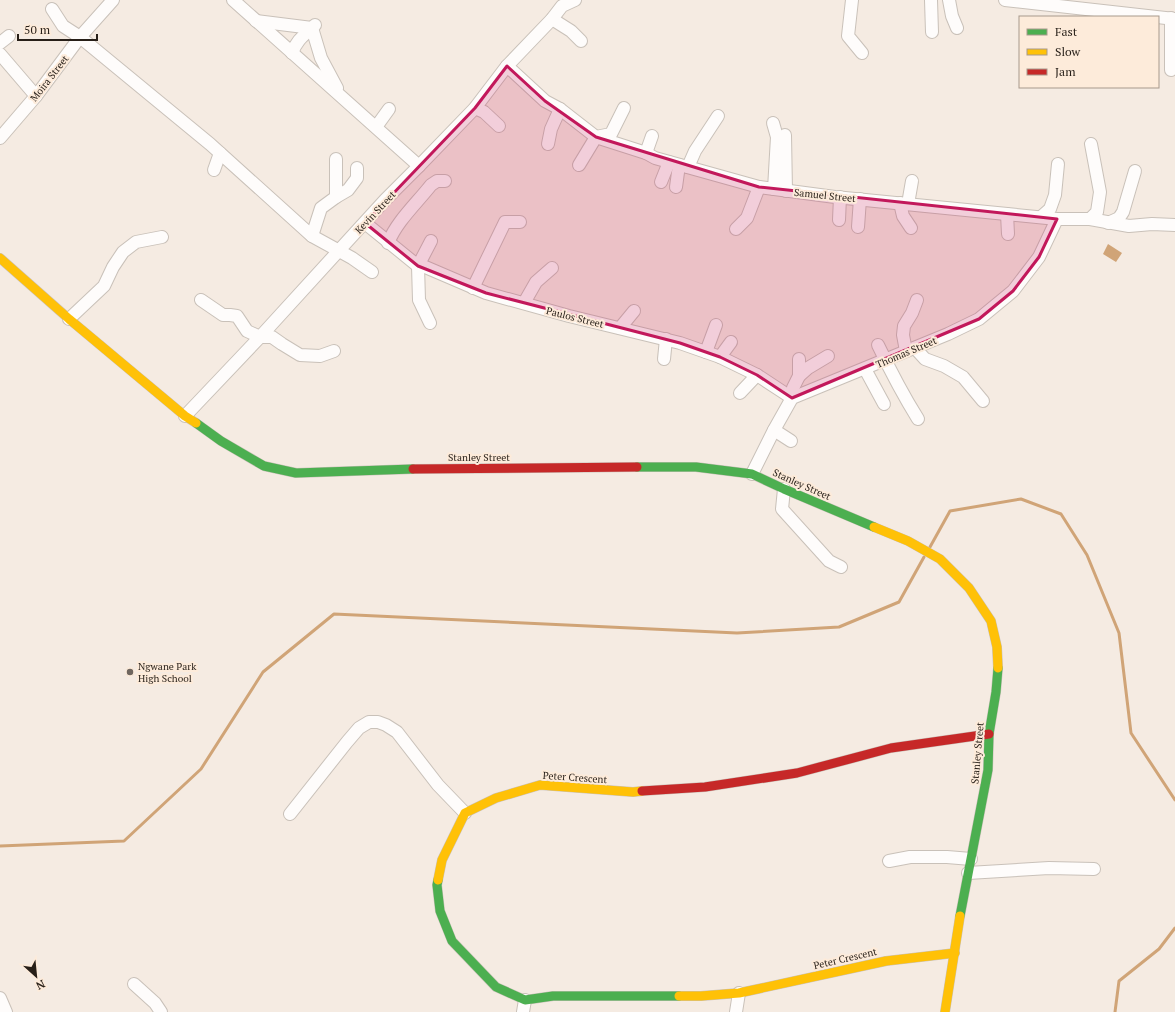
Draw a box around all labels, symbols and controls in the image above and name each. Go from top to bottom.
scale bar [18,16,97,42]
legend [1019,16,1159,88]
text: 50 m [24,22,51,37]
text: Fast [1055,24,1078,39]
text: Slow [1055,44,1081,59]
street label: Moira Street [27,52,72,104]
text: Jam [1055,64,1076,79]
street label: Samuel Street [793,186,857,205]
street label: Kevin Street [352,188,399,237]
street label: Paulos Street [545,304,605,331]
street label: Thomas Street [874,334,939,371]
street label: Stanley Street [448,451,510,464]
street label: Stanley Street [771,466,833,503]
place label: Ngwane Park High School [138,660,197,685]
marker: Ngwane Park High School [125,667,135,677]
street label: Stanley Street [968,721,987,785]
street label: Peter Crescent [542,769,608,786]
street label: Peter Crescent [812,945,878,972]
north arrow [16,956,56,996]
text: N [33,977,47,993]

